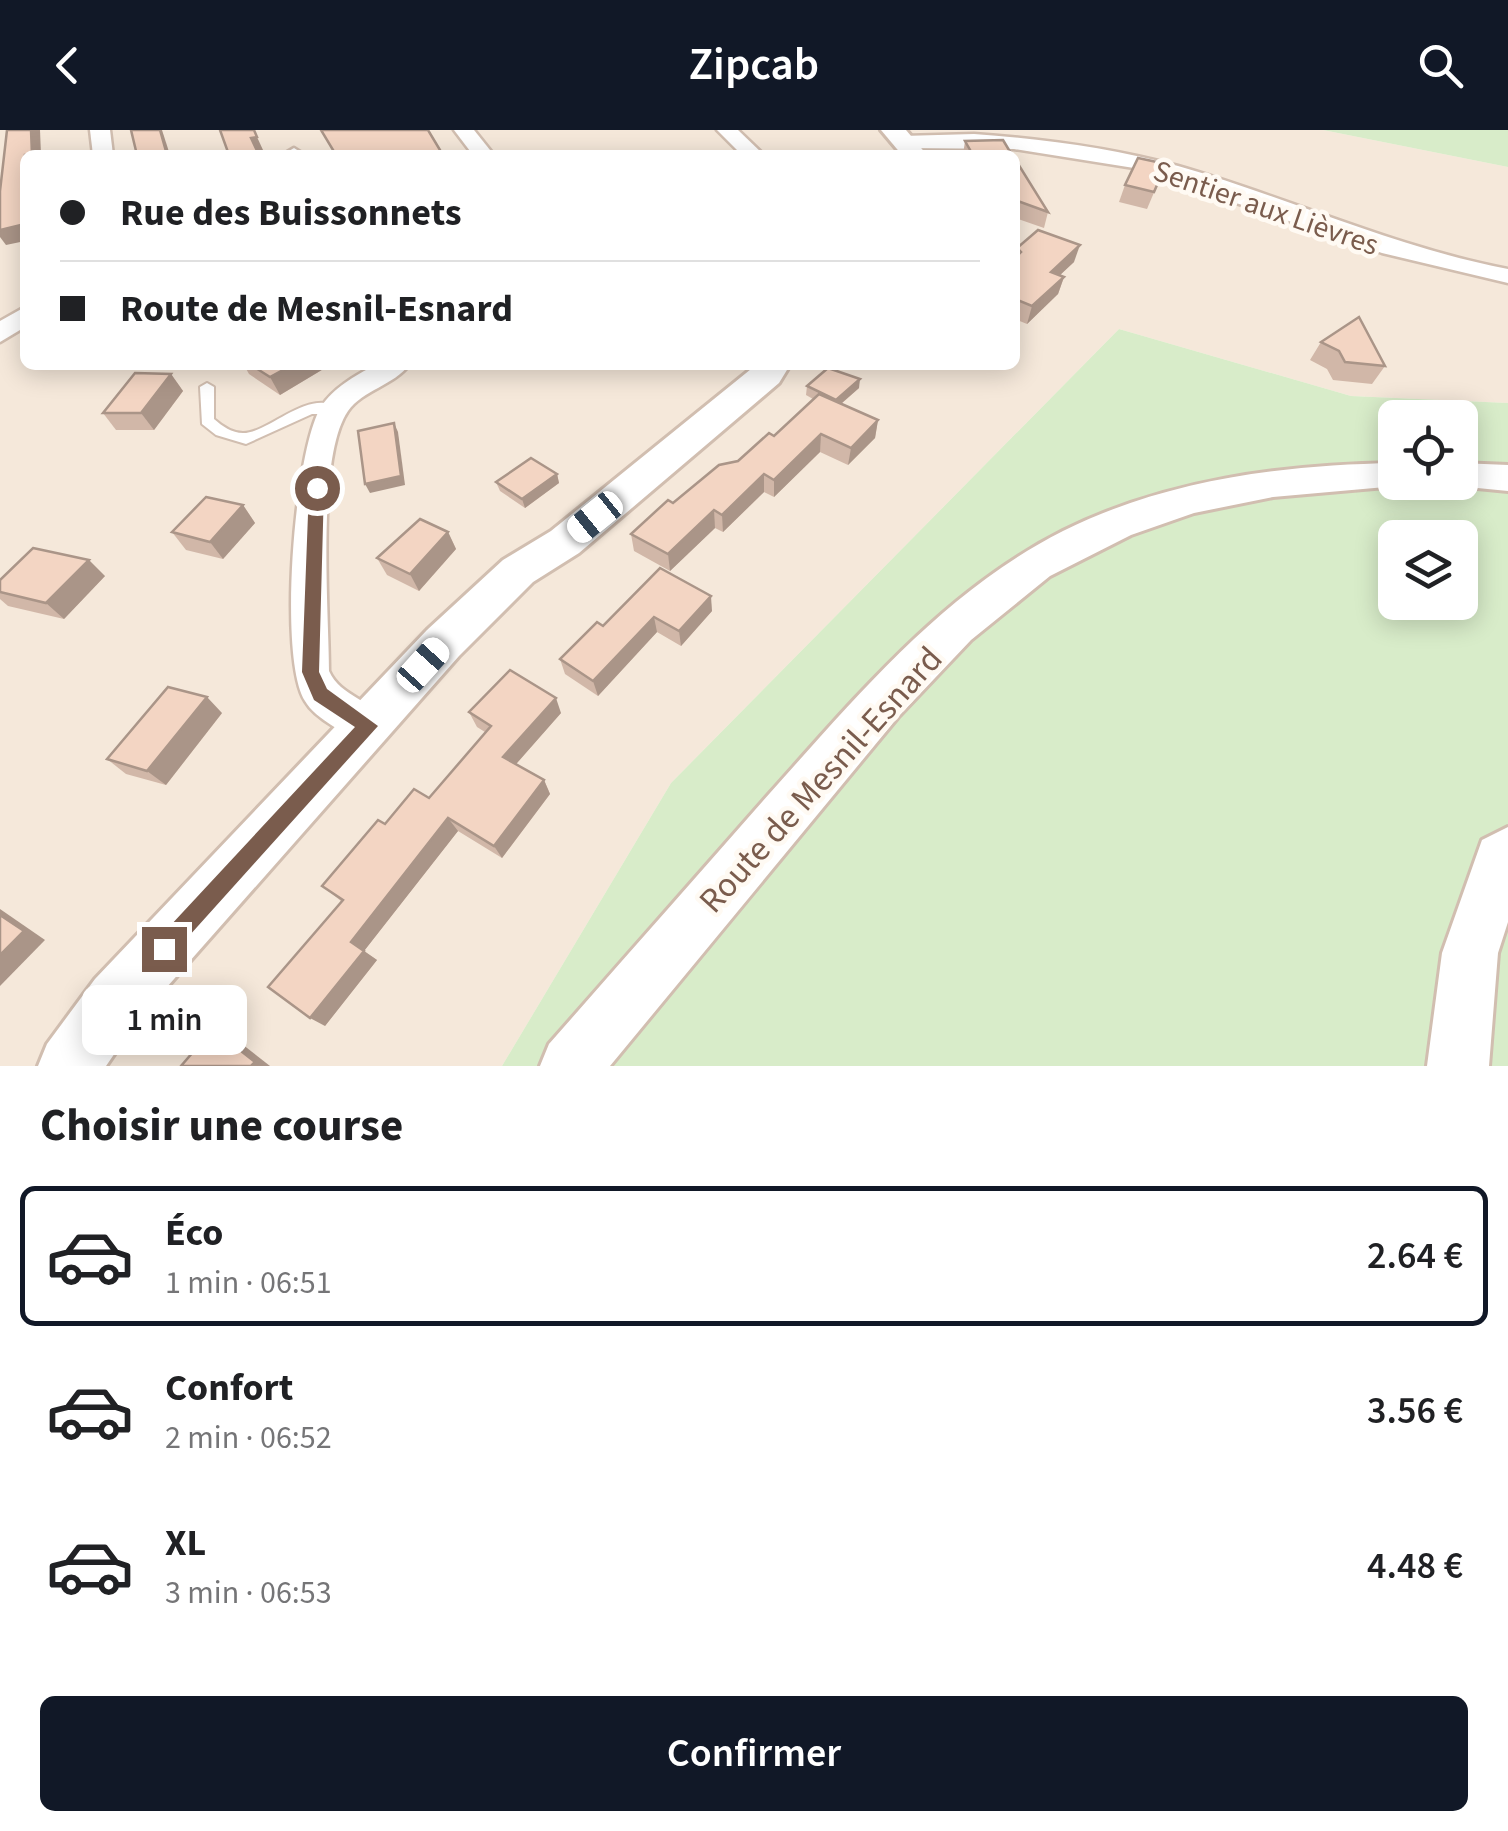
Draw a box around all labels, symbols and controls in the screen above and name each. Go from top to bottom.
text: Zipcab [689,33,819,97]
icon: back [40,38,95,93]
icon: search [1413,38,1468,93]
street label: Sentier aux Lièvres [1148,149,1384,267]
text: Rue des Buissonnets [120,186,462,240]
text: Route de Mesnil-Esnard [120,282,513,336]
map controls [1378,400,1478,620]
button: locate [1378,400,1478,500]
route start [295,466,340,511]
car [562,486,628,548]
button: layers [1378,520,1478,620]
car [392,633,454,697]
street label: Route de Mesnil-Esnard [688,636,954,924]
route end [142,927,187,972]
callout: 1 min [81,984,246,1054]
text: 1 min [126,997,203,1043]
text: Choisir une course [40,1094,403,1158]
text: Éco [165,1206,223,1260]
icon: car [45,1211,135,1301]
text: 2.64 € [1367,1229,1463,1283]
text: 1 min · 06:51 [165,1260,332,1306]
text: Confort [165,1361,293,1415]
icon: car [45,1366,135,1456]
text: 3.56 € [1367,1384,1463,1438]
text: 2 min · 06:52 [165,1415,332,1461]
text: XL [165,1516,206,1570]
icon: car [45,1521,135,1611]
text: 4.48 € [1367,1539,1463,1593]
text: 3 min · 06:53 [165,1570,332,1616]
button: Confirmer [40,1696,1468,1811]

